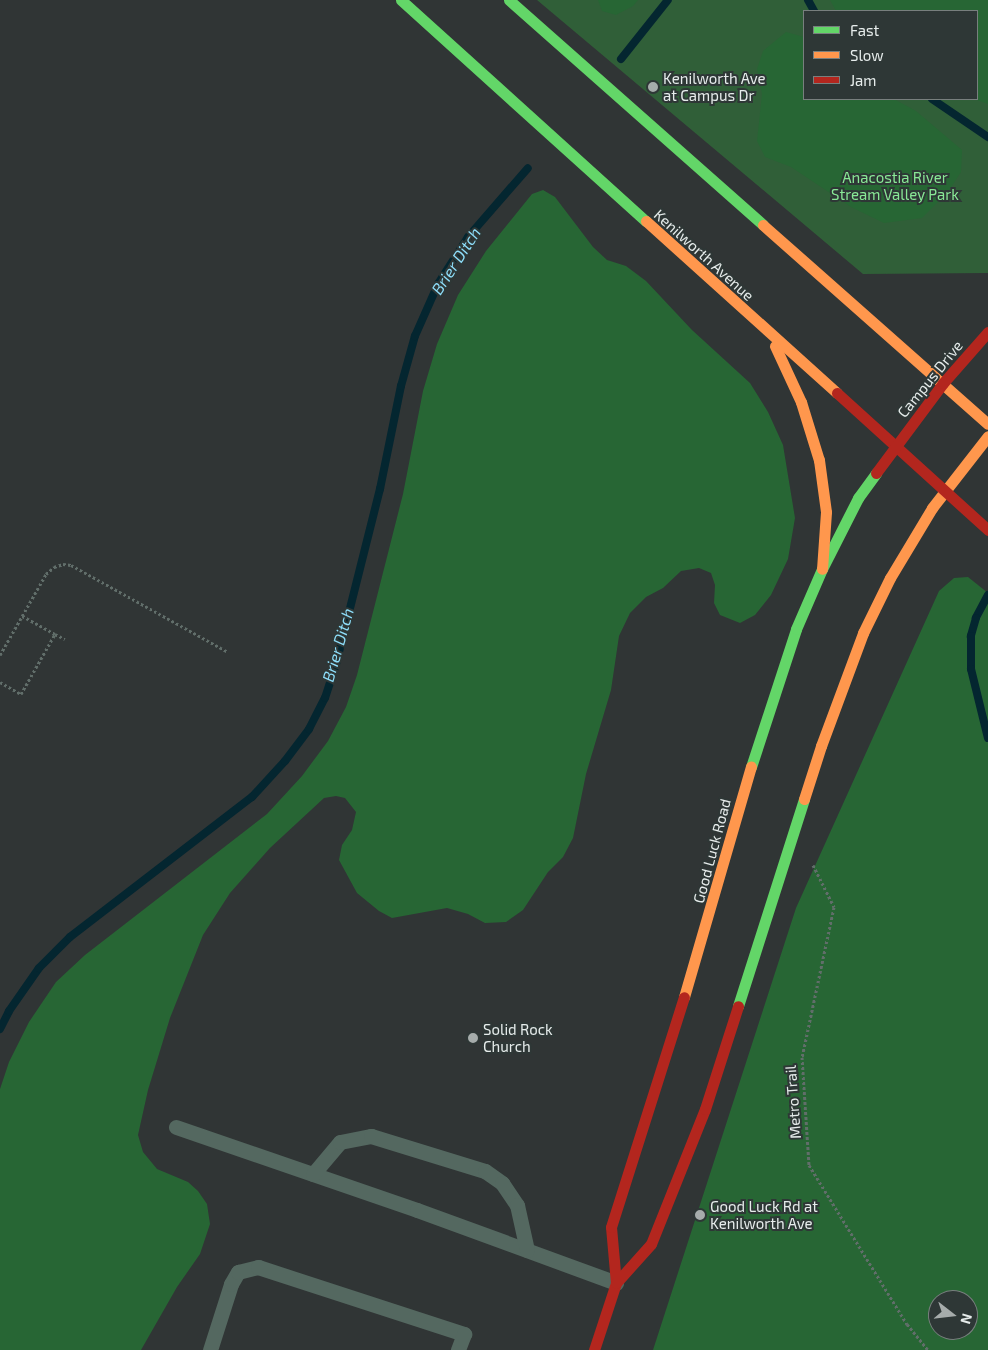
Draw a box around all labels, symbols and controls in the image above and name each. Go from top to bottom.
legend [803,10,978,100]
text: Fast [850,21,879,39]
text: Slow [850,46,884,64]
place label: Kenilworth Ave at Campus Dr [663,69,766,104]
text: Jam [850,71,876,89]
marker: Kenilworth Ave at Campus Dr [647,81,659,93]
park label: Anacostia River Stream Valley Park [831,168,959,203]
street label: Kenilworth Avenue [650,205,758,305]
water label: Brier Ditch [427,224,485,298]
street label: Campus Drive [894,337,966,421]
water label: Brier Ditch [318,606,358,684]
street label: Good Luck Road [689,797,735,905]
place label: Solid Rock Church [483,1020,553,1055]
marker: Solid Rock Church [467,1032,479,1044]
street label: Metro Trail [781,1064,805,1140]
place label: Good Luck Rd at Kenilworth Ave [710,1197,818,1232]
marker: Good Luck Rd at Kenilworth Ave [694,1209,706,1221]
north arrow [928,1290,978,1340]
text: N [957,1312,977,1326]

